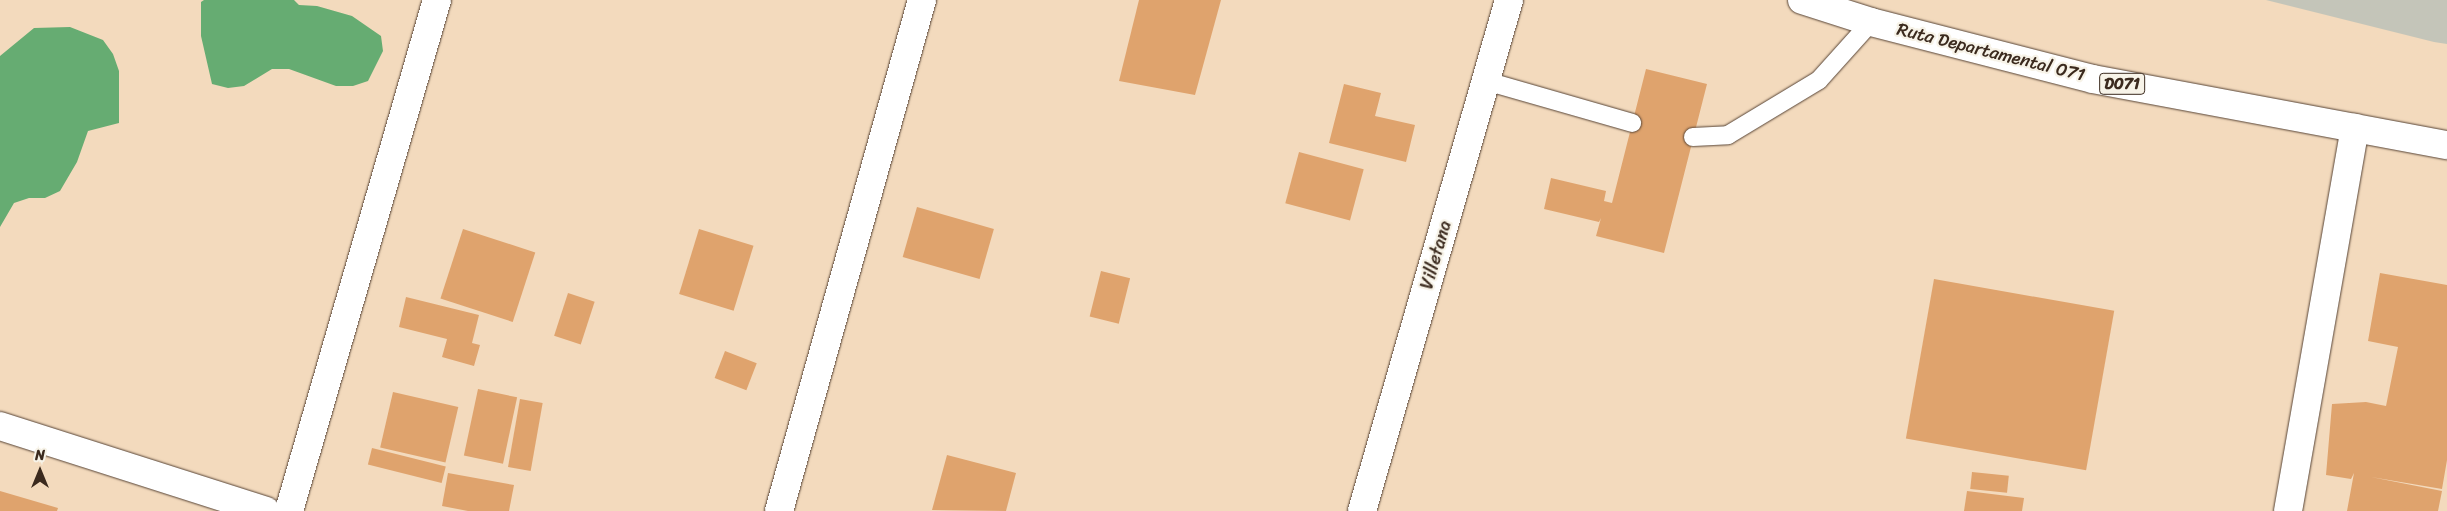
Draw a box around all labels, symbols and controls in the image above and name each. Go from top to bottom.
street label: Ruta Departamental 071 [1895,18,2087,86]
road number: D071 [2098,70,2146,98]
street label: Villetana [1416,218,1456,292]
text: N [35,443,45,468]
north arrow [15,446,65,496]

